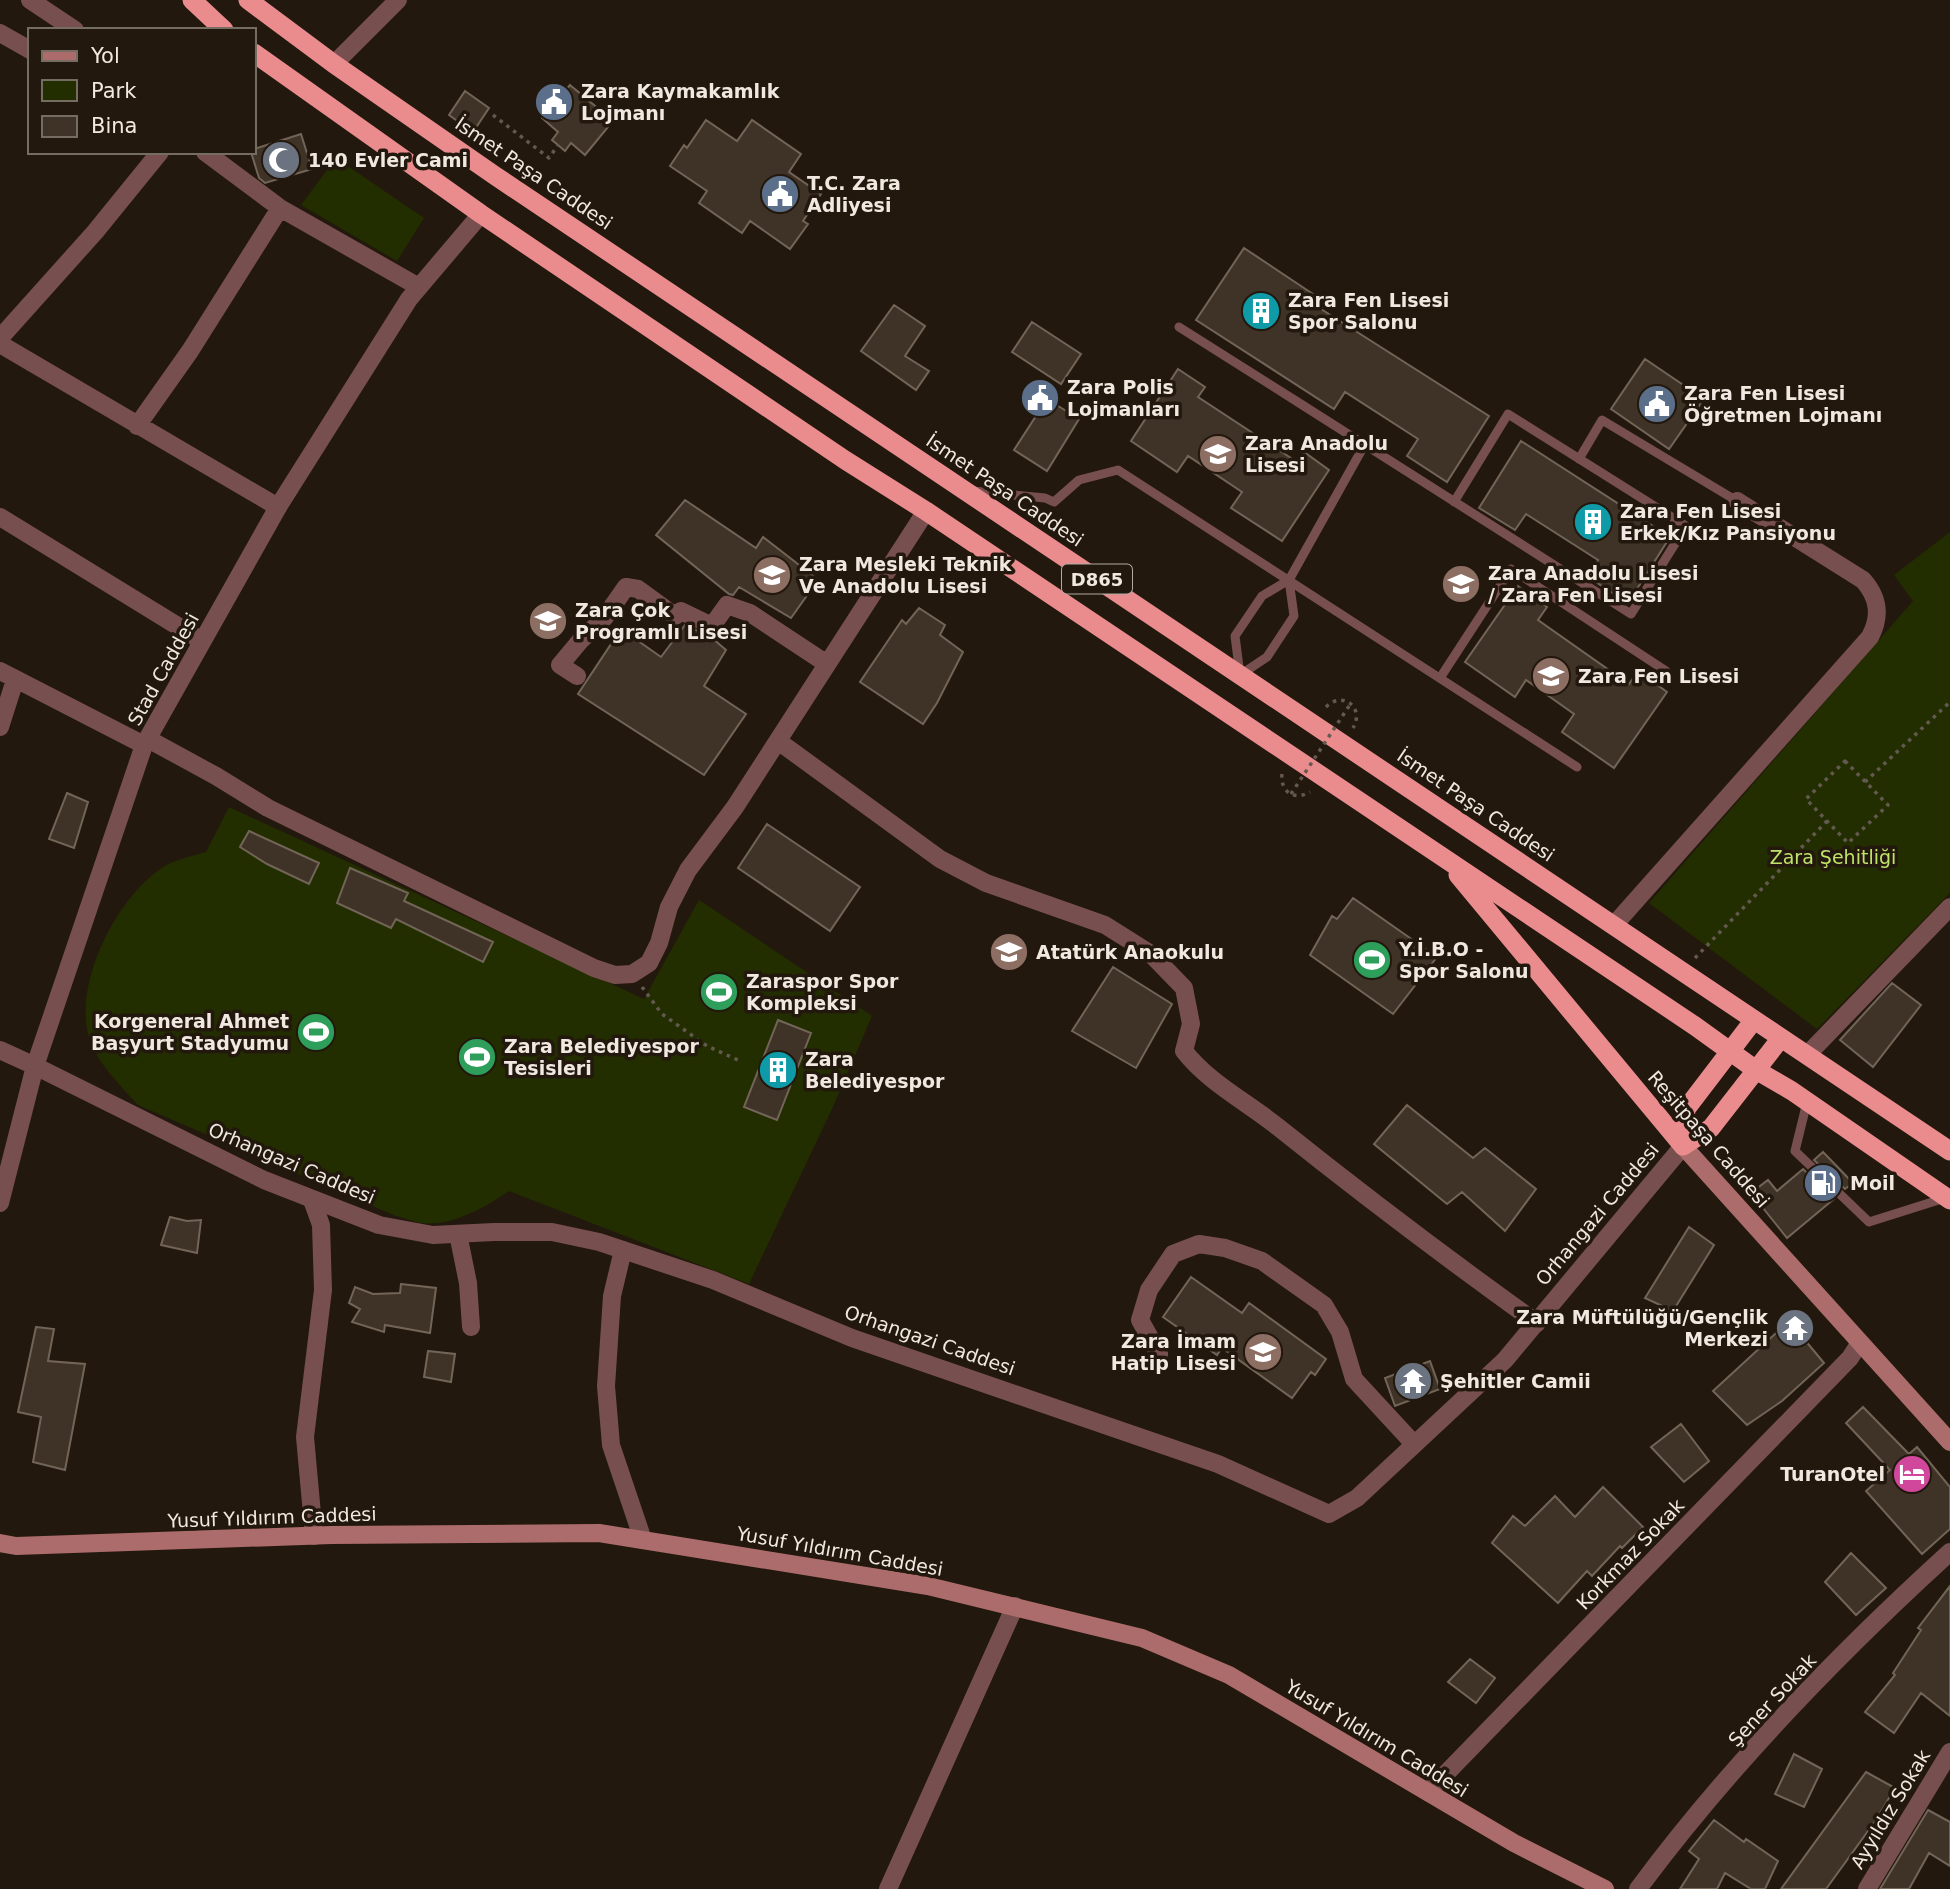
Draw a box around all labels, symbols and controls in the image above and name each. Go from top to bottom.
legend [28,28,256,154]
text: Yol [90,44,120,68]
text: Park [91,79,137,103]
place label: Zara Kaymakamlık Lojmanı [581,80,780,124]
public building icon: Zara Kaymakamlık Lojmanı [533,81,575,123]
street label: İsmet Paşa Caddesi [451,112,617,234]
text: Bina [91,114,137,138]
mosque icon: 140 Evler Cami [260,139,302,181]
place label: 140 Evler Cami [308,149,468,171]
place label: T.C. Zara Adliyesi [807,172,901,216]
public building icon: T.C. Zara Adliyesi [759,173,801,215]
place label: Zara Fen Lisesi Spor Salonu [1288,289,1449,333]
building icon: Zara Fen Lisesi Spor Salonu [1240,290,1282,332]
place label: Zara Polis Lojmanları [1067,376,1180,420]
public building icon: Zara Polis Lojmanları [1019,377,1061,419]
place label: Zara Fen Lisesi Öğretmen Lojmanı [1684,382,1882,426]
public building icon: Zara Fen Lisesi Öğretmen Lojmanı [1636,383,1678,425]
street label: İsmet Paşa Caddesi [922,429,1088,551]
place label: Zara Anadolu Lisesi [1245,432,1388,476]
school or university icon: Zara Anadolu Lisesi [1197,433,1239,475]
place label: Zara Fen Lisesi Erkek/Kız Pansiyonu [1620,500,1836,544]
building icon: Zara Fen Lisesi Erkek/Kız Pansiyonu [1572,501,1614,543]
place label: Zara Mesleki Teknik Ve Anadolu Lisesi [799,553,1012,597]
school or university icon: Zara Mesleki Teknik Ve Anadolu Lisesi [751,554,793,596]
place label: Zara Anadolu Lisesi / Zara Fen Lisesi [1488,562,1698,606]
school or university icon: Zara Anadolu Lisesi / Zara Fen Lisesi [1440,563,1482,605]
road number: D865 [1062,564,1132,594]
place label: Zara Çok Programlı Lisesi [575,599,747,643]
school or university icon: Zara Çok Programlı Lisesi [527,600,569,642]
street label: Stad Caddesi [123,609,203,729]
school or university icon: Zara Fen Lisesi [1530,655,1572,697]
place label: Zara Fen Lisesi [1578,665,1739,687]
street label: İsmet Paşa Caddesi [1393,744,1559,866]
park label: Zara Şehitliği [1770,846,1896,868]
school or university icon: Atatürk Anaokulu [988,931,1030,973]
place label: Y.İ.B.O - Spor Salonu [1398,937,1528,982]
sports icon: Y.İ.B.O - Spor Salonu [1351,939,1393,981]
place label: Atatürk Anaokulu [1036,941,1224,963]
place label: Zaraspor Spor Kompleksi [746,970,899,1014]
sports icon: Zaraspor Spor Kompleksi [698,971,740,1013]
place label: Korgeneral Ahmet Başyurt Stadyumu [91,1010,289,1054]
sports icon: Korgeneral Ahmet Başyurt Stadyumu [295,1011,337,1053]
place label: Zara Belediyespor Tesisleri [504,1035,700,1079]
sports icon: Zara Belediyespor Tesisleri [456,1036,498,1078]
place label: Zara Belediyespor [805,1048,945,1092]
building icon: Zara Belediyespor [757,1049,799,1091]
street label: Reşitpaşa Caddesi [1644,1066,1774,1212]
street label: Orhangazi Caddesi [205,1118,379,1208]
street label: Orhangazi Caddesi [1531,1138,1663,1290]
fuel station icon: Moil [1802,1162,1844,1204]
place label: Moil [1850,1172,1895,1194]
street label: Orhangazi Caddesi [842,1300,1018,1380]
place label: Zara Müftülüğü/Gençlik Merkezi [1516,1306,1768,1350]
temple icon: Zara Müftülüğü/Gençlik Merkezi [1774,1307,1816,1349]
place label: Zara İmam Hatip Lisesi [1111,1329,1236,1374]
school or university icon: Zara İmam Hatip Lisesi [1242,1331,1284,1373]
temple icon: Şehitler Camii [1392,1360,1434,1402]
place label: Şehitler Camii [1440,1370,1591,1392]
hotel icon: TuranOtel [1891,1453,1933,1495]
place label: TuranOtel [1780,1463,1885,1485]
street label: Korkmaz Sokak [1572,1494,1688,1614]
street label: Yusuf Yıldırım Caddesi [166,1502,377,1532]
street label: Yusuf Yıldırım Caddesi [734,1522,945,1580]
street label: Şener Sokak [1724,1649,1820,1751]
street label: Yusuf Yıldırım Caddesi [1281,1674,1472,1801]
street label: Ayyıldız Sokak [1846,1745,1934,1873]

